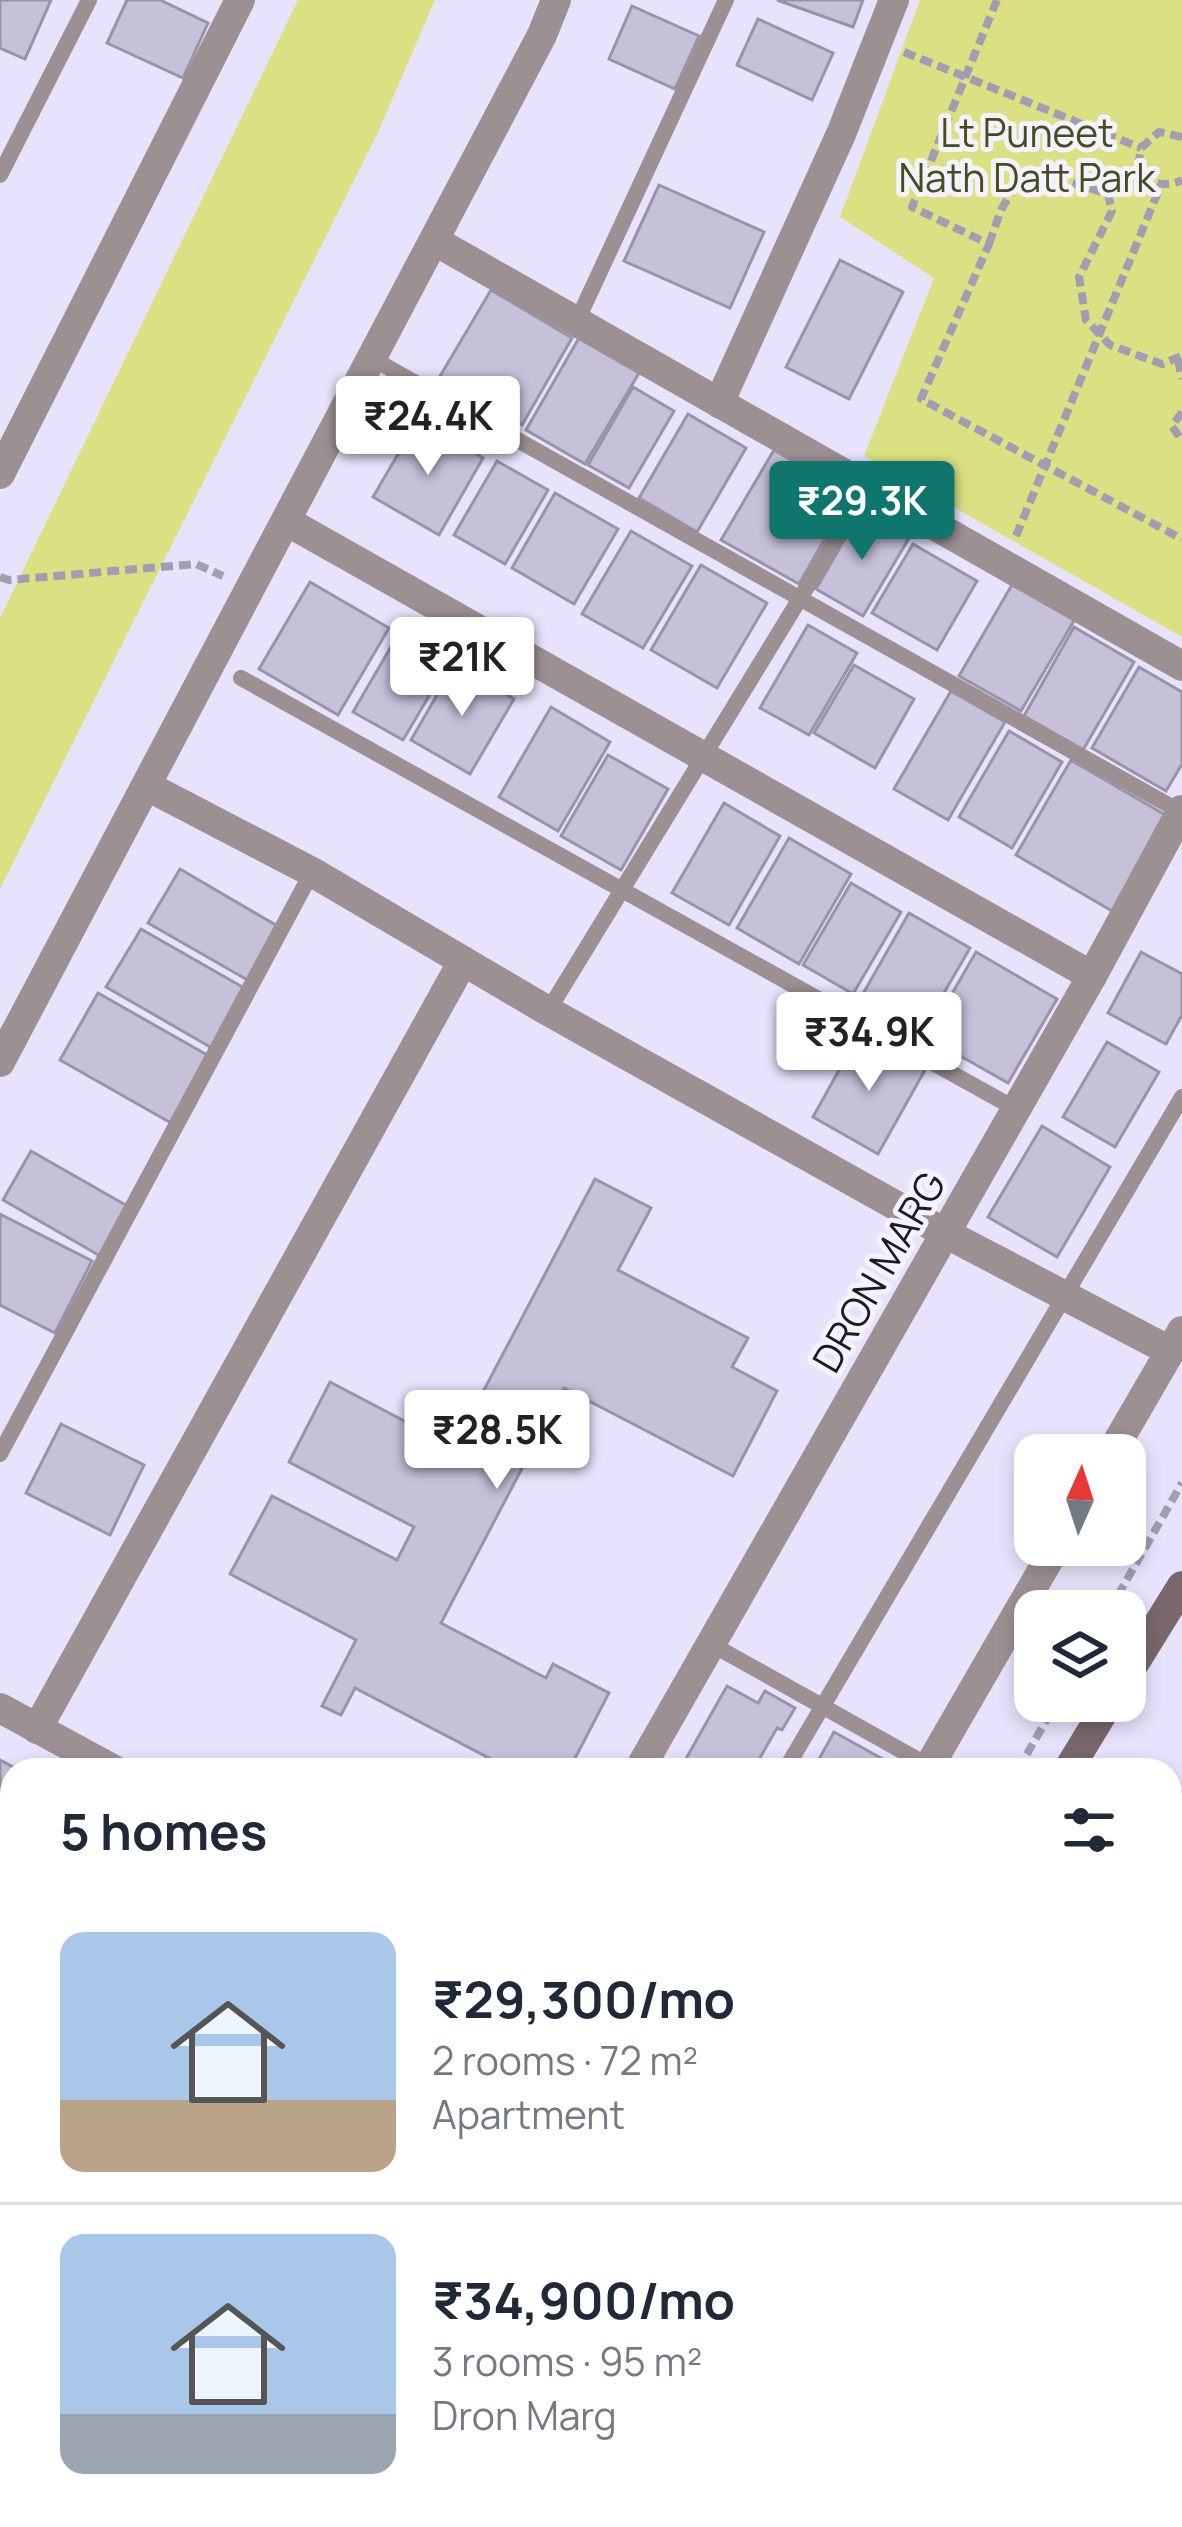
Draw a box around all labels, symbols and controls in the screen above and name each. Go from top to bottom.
park label: Lt Puneet Nath Datt Park [898,105,1157,204]
pin: ₹24.4K [330,376,526,478]
text: ₹24.4K [363,388,493,442]
pin: ₹29.3K [764,461,960,563]
text: ₹29.3K [796,473,928,527]
pin: ₹21K [391,617,533,719]
text: ₹21K [417,629,507,683]
pin: ₹34.9K [771,992,967,1094]
text: ₹34.9K [803,1004,935,1058]
street label: DRON MARG [799,1161,957,1382]
pin: ₹28.5K [399,1390,595,1492]
text: ₹28.5K [431,1402,563,1456]
north arrow [1014,1434,1146,1566]
map controls [1014,1434,1146,1722]
button: layers [1014,1590,1146,1722]
text: 5 homes [60,1796,267,1865]
icon: filters [1056,1797,1122,1863]
text: ₹29,300/mo [432,1964,735,2033]
icon: home [156,1980,300,2124]
text: 2 rooms · 72 m² [432,2033,698,2087]
text: Apartment [432,2087,625,2141]
text: ₹34,900/mo [432,2265,735,2334]
icon: home [156,2282,300,2426]
text: 3 rooms · 95 m² [432,2334,702,2388]
text: Dron Marg [432,2388,617,2442]

